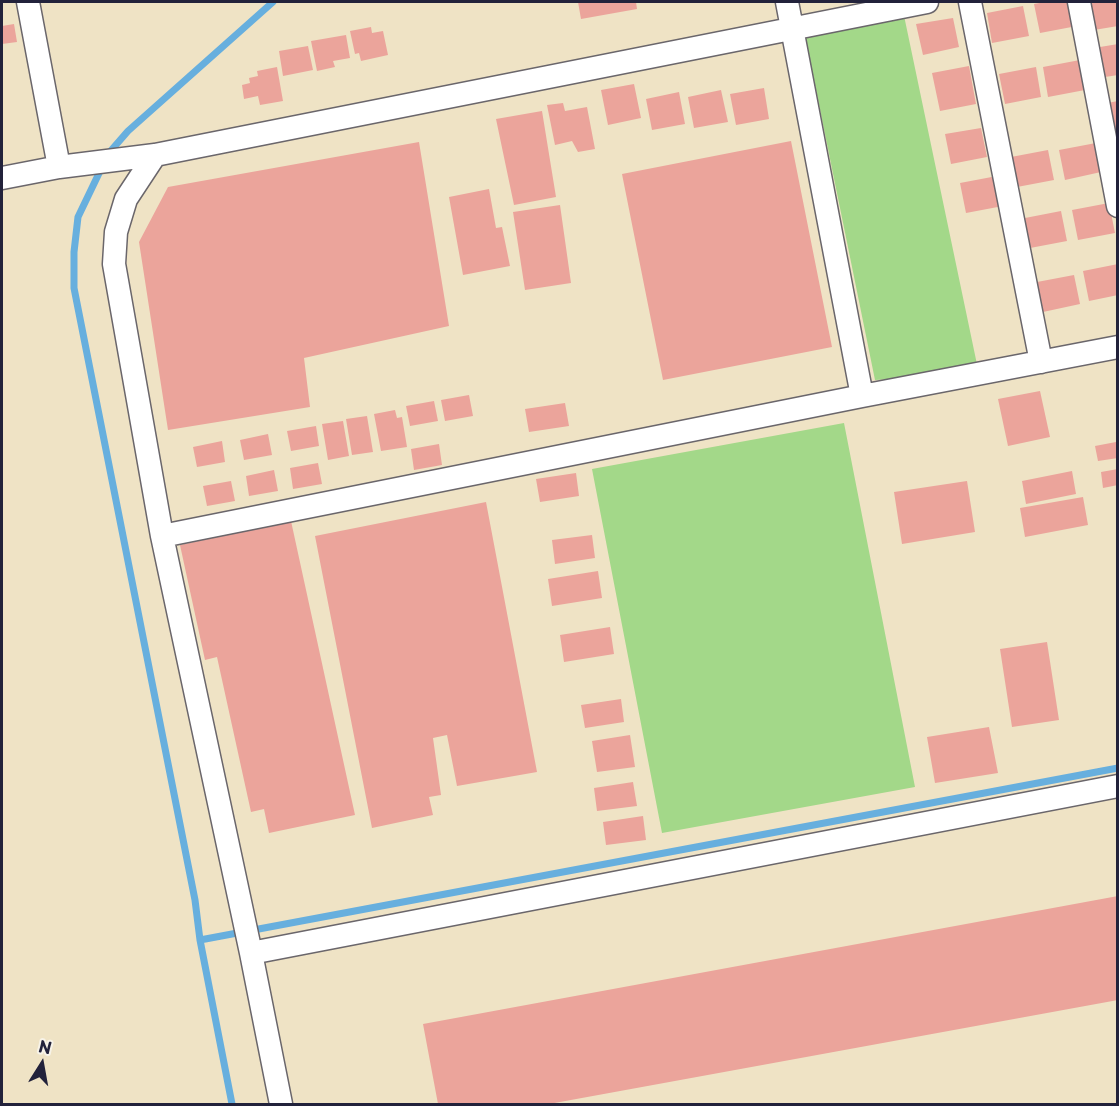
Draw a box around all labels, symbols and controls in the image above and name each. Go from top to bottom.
text: N [37,1033,54,1059]
north arrow [12,1034,72,1094]

